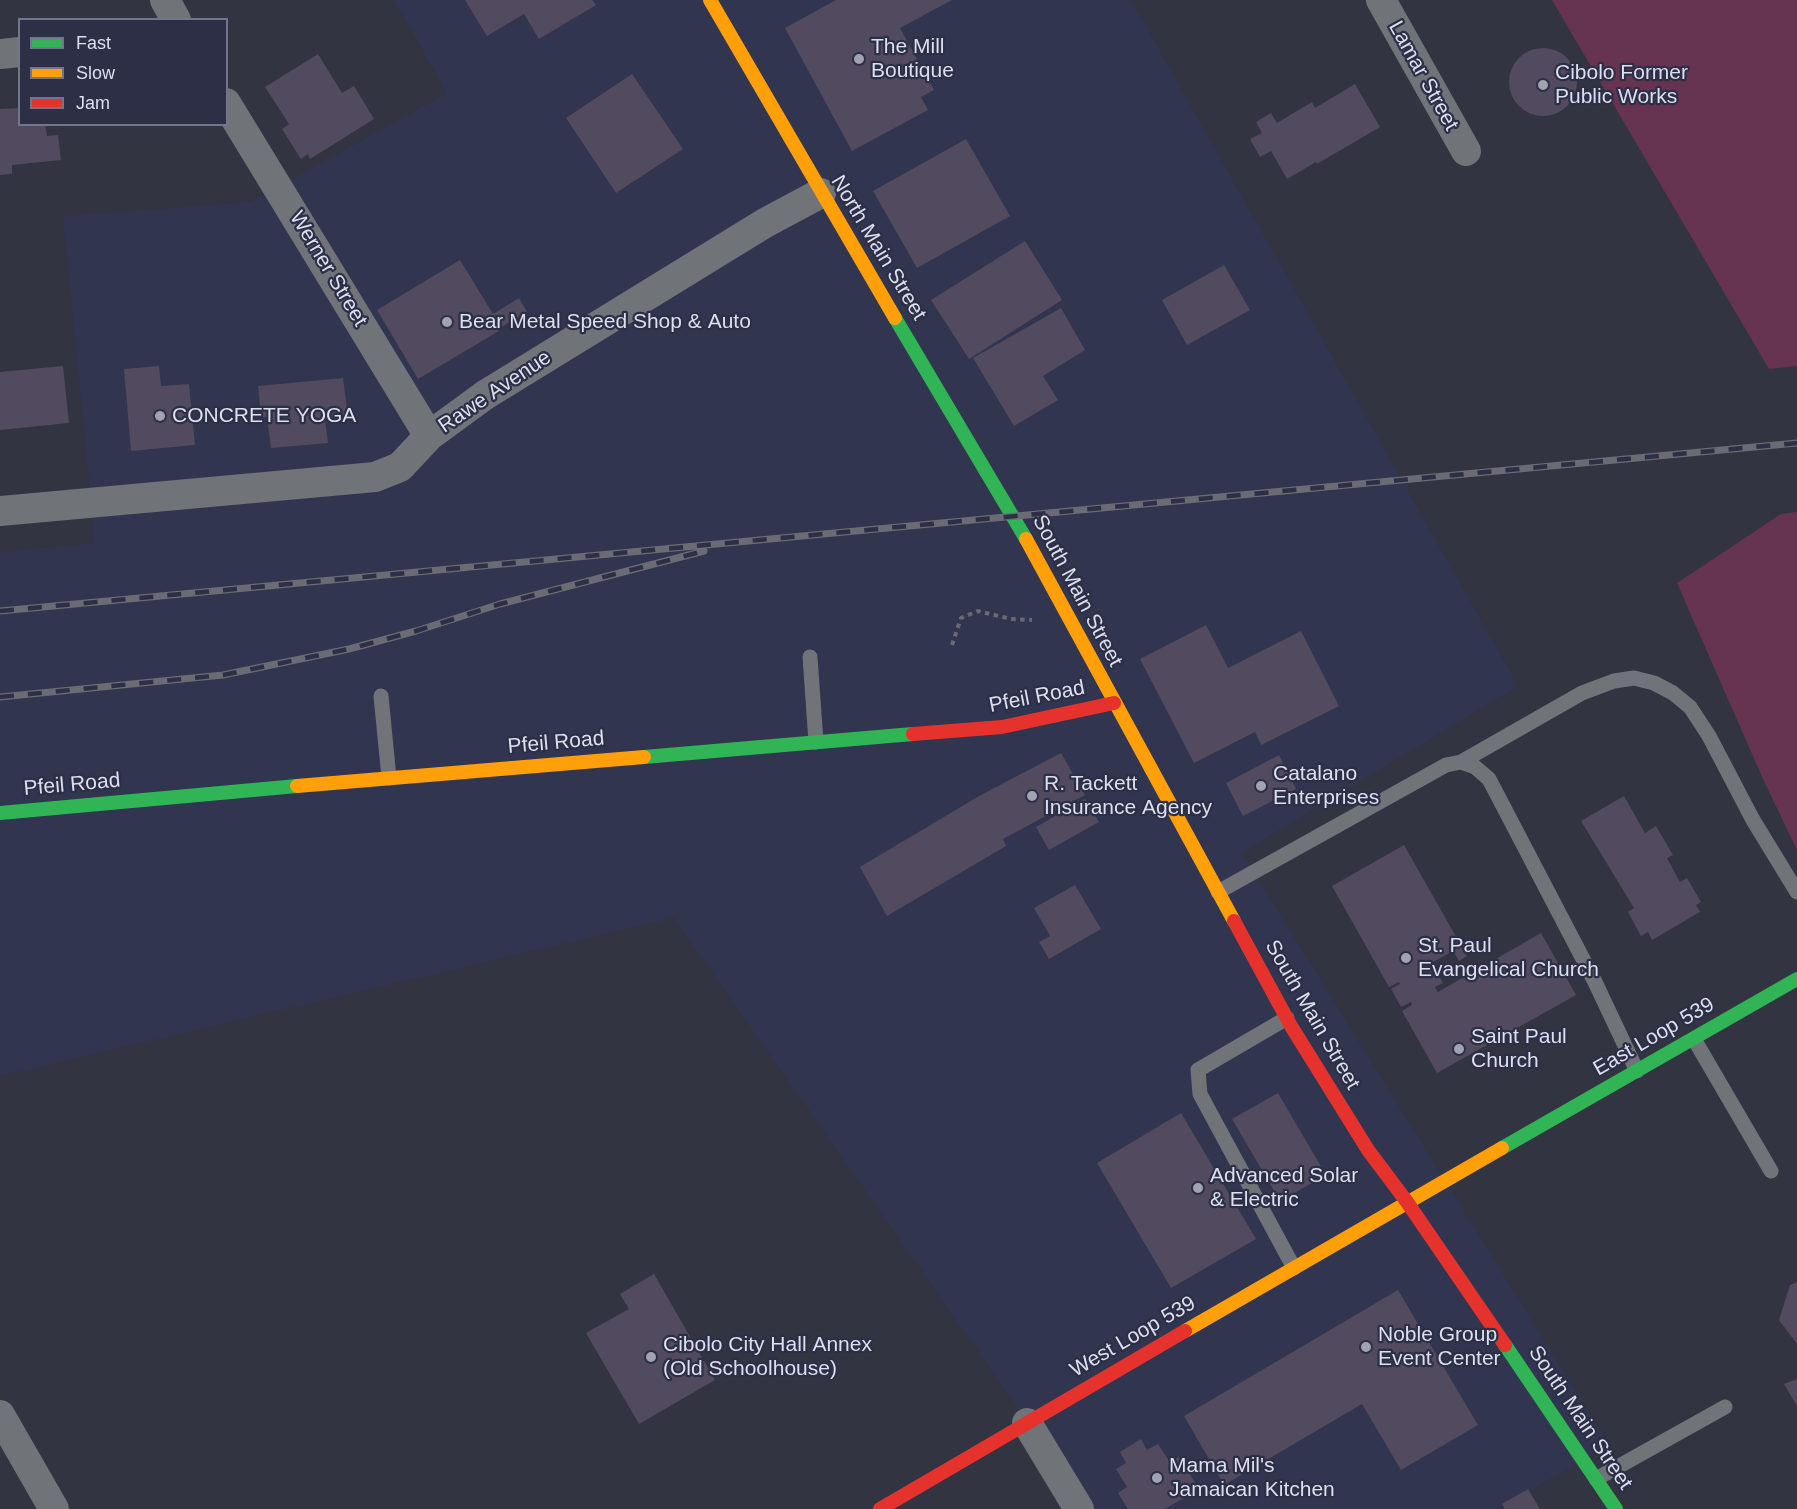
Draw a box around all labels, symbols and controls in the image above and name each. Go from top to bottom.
street label: Lamar Street [1383,17,1463,135]
legend [18,18,228,126]
text: Fast [76,33,111,53]
place label: The Mill Boutique [871,34,954,84]
marker: The Mill Boutique [852,52,866,66]
place label: Cibolo Former Public Works [1555,60,1688,110]
text: Slow [76,63,115,83]
marker: Cibolo Former Public Works [1536,78,1550,92]
text: Jam [76,93,110,113]
street label: North Main Street [825,171,931,325]
street label: Werner Street [284,207,372,331]
place label: Bear Metal Speed Shop & Auto [459,309,751,335]
marker: Bear Metal Speed Shop & Auto [440,315,454,329]
street label: Rawe Avenue [434,345,556,439]
place label: CONCRETE YOGA [172,403,356,429]
marker: CONCRETE YOGA [153,409,167,423]
street label: South Main Street [1026,511,1128,671]
street label: Pfeil Road [987,675,1087,719]
street label: Pfeil Road [507,726,605,760]
place label: Catalano Enterprises [1273,761,1379,811]
street label: Pfeil Road [23,768,121,802]
place label: R. Tackett Insurance Agency [1044,771,1212,821]
marker: Catalano Enterprises [1254,779,1268,793]
marker: R. Tackett Insurance Agency [1025,789,1039,803]
place label: St. Paul Evangelical Church [1418,933,1599,983]
street label: South Main Street [1259,936,1365,1094]
marker: St. Paul Evangelical Church [1399,951,1413,965]
street label: East Loop 539 [1589,992,1719,1082]
place label: Saint Paul Church [1471,1024,1567,1074]
marker: Saint Paul Church [1452,1042,1466,1056]
place label: Advanced Solar & Electric [1210,1163,1358,1213]
marker: Advanced Solar & Electric [1191,1181,1205,1195]
street label: West Loop 539 [1066,1291,1200,1383]
place label: Noble Group Event Center [1378,1322,1501,1372]
place label: Cibolo City Hall Annex (Old Schoolhouse) [663,1332,872,1382]
marker: Noble Group Event Center [1359,1340,1373,1354]
street label: South Main Street [1523,1341,1637,1495]
marker: Cibolo City Hall Annex (Old Schoolhouse) [644,1350,658,1364]
place label: Mama Mil's Jamaican Kitchen [1169,1453,1335,1503]
marker: Mama Mil's Jamaican Kitchen [1150,1471,1164,1485]

